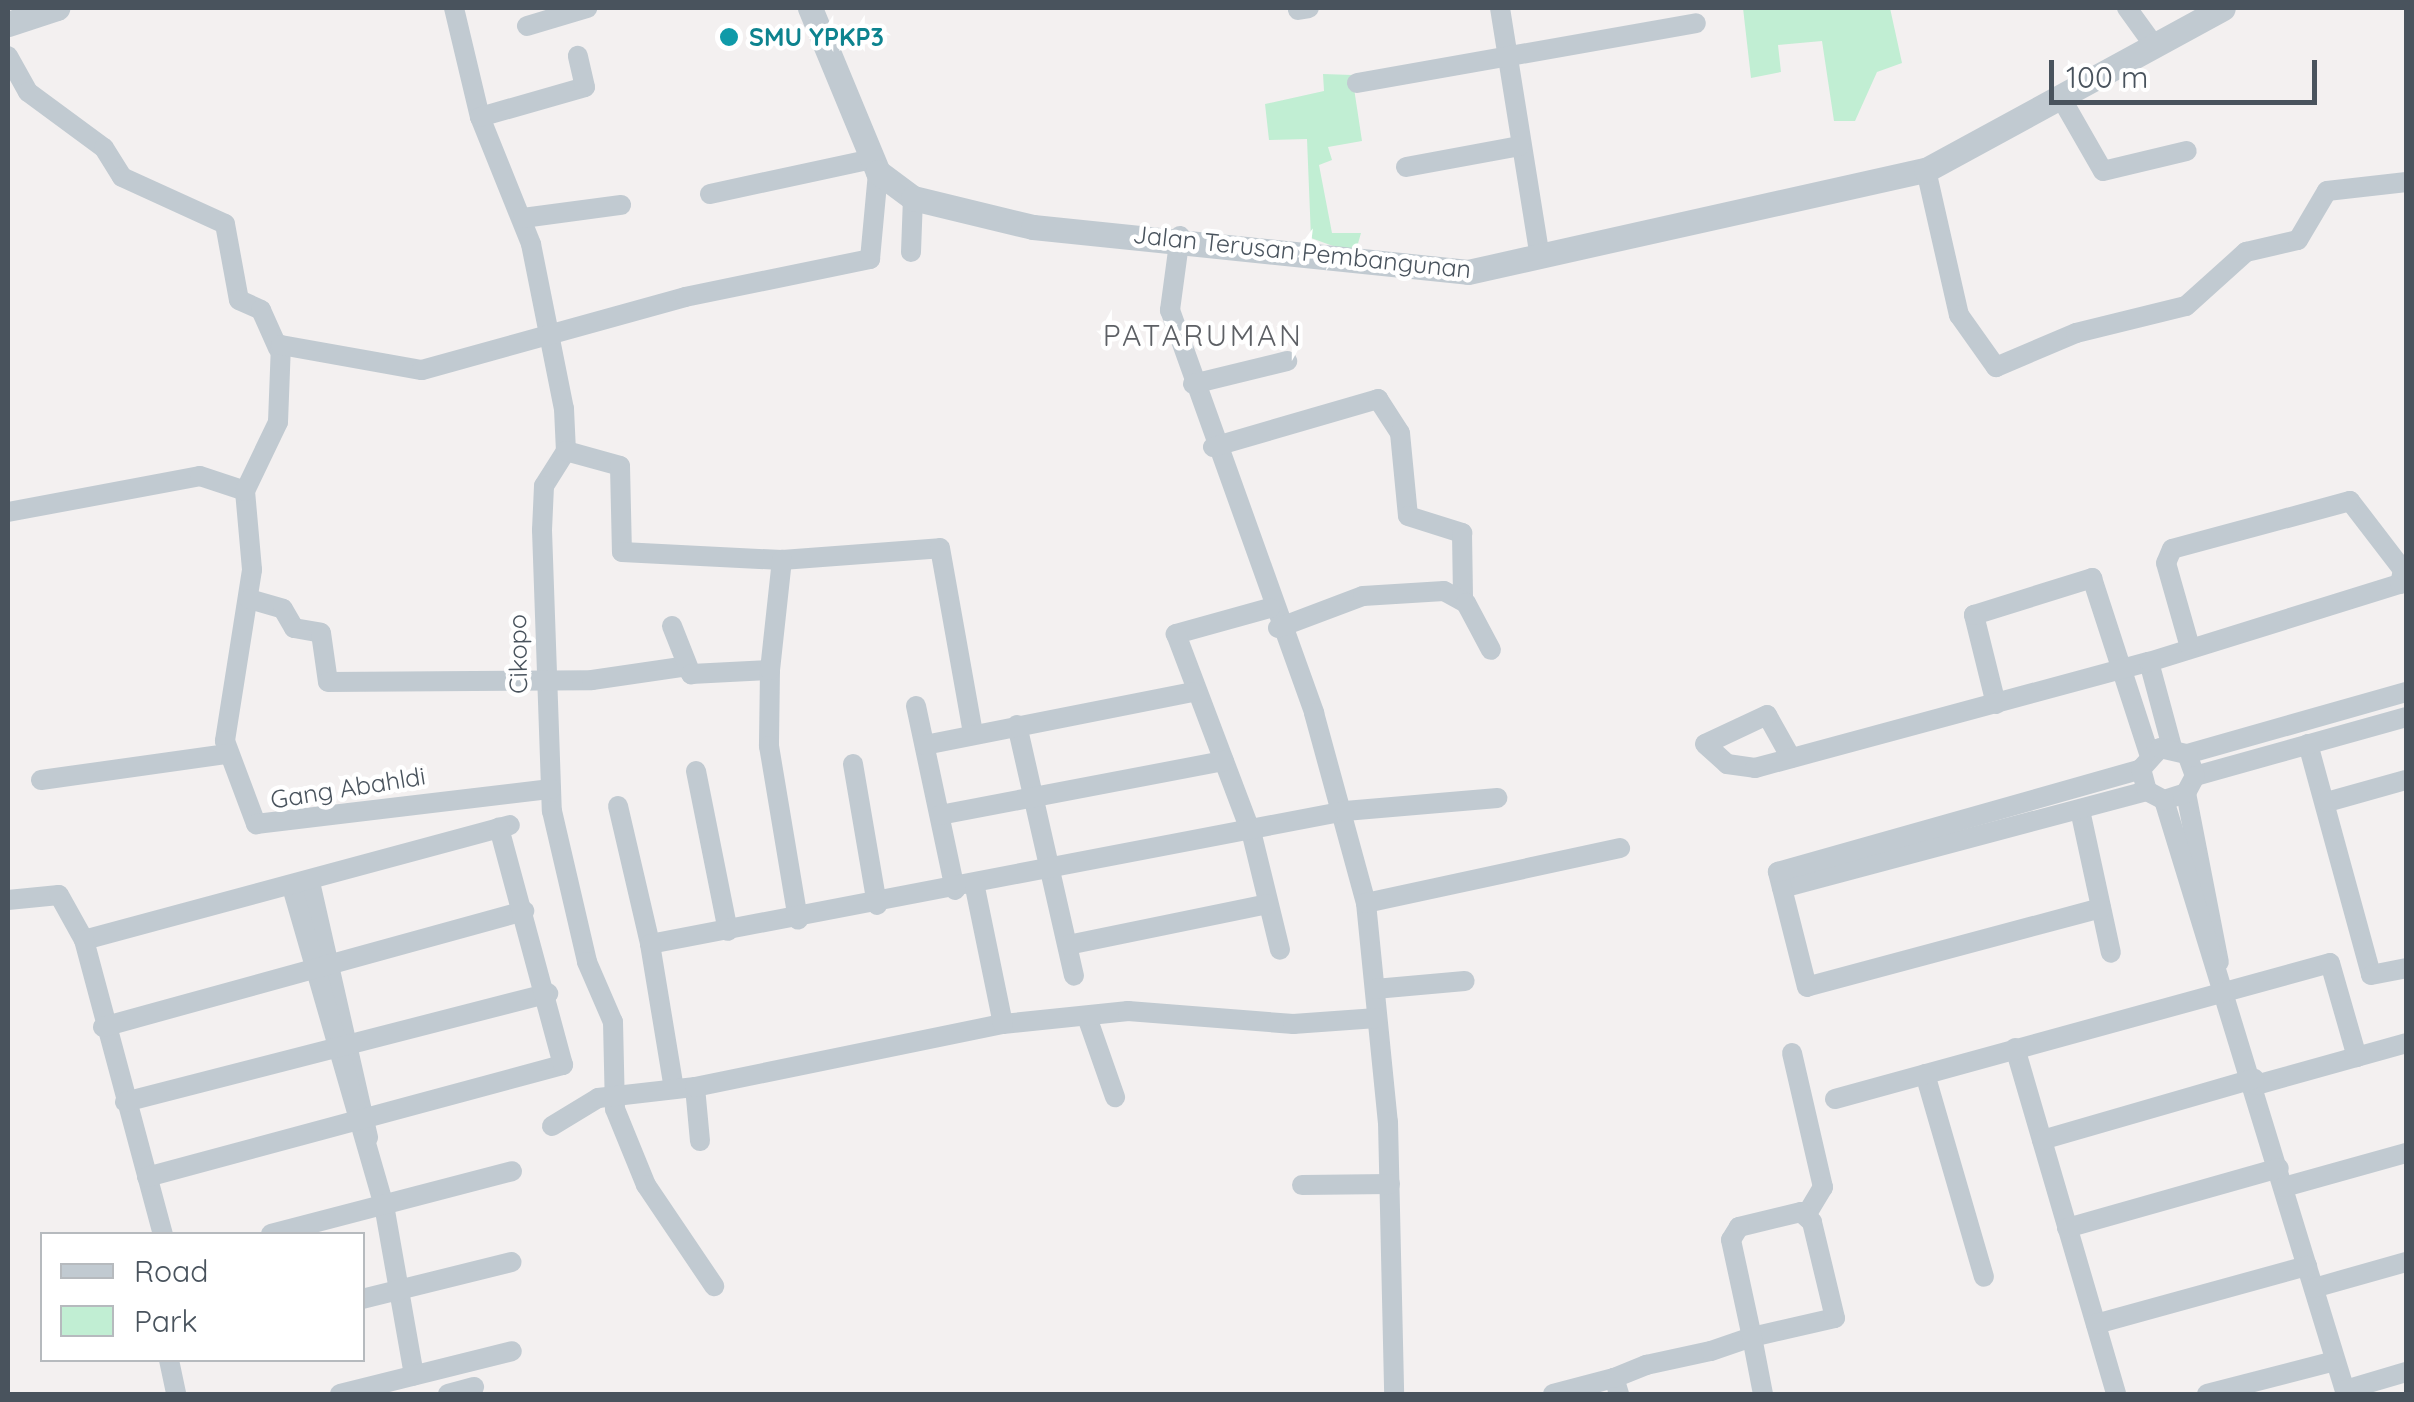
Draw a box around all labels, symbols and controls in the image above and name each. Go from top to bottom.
place label: SMU YPKP3 [749,22,884,52]
marker: SMU YPKP3 [718,26,740,48]
scale bar [2054,40,2322,102]
text: 100 m [2066,58,2148,96]
street label: Jalan Terusan Pembangunan [1131,219,1473,285]
district label: PATARUMAN [1103,317,1303,353]
street label: Cikopo [502,614,534,694]
street label: Gang Abahldi [268,761,428,815]
legend [40,1232,365,1362]
text: Road [134,1252,208,1290]
text: Park [134,1302,198,1340]

